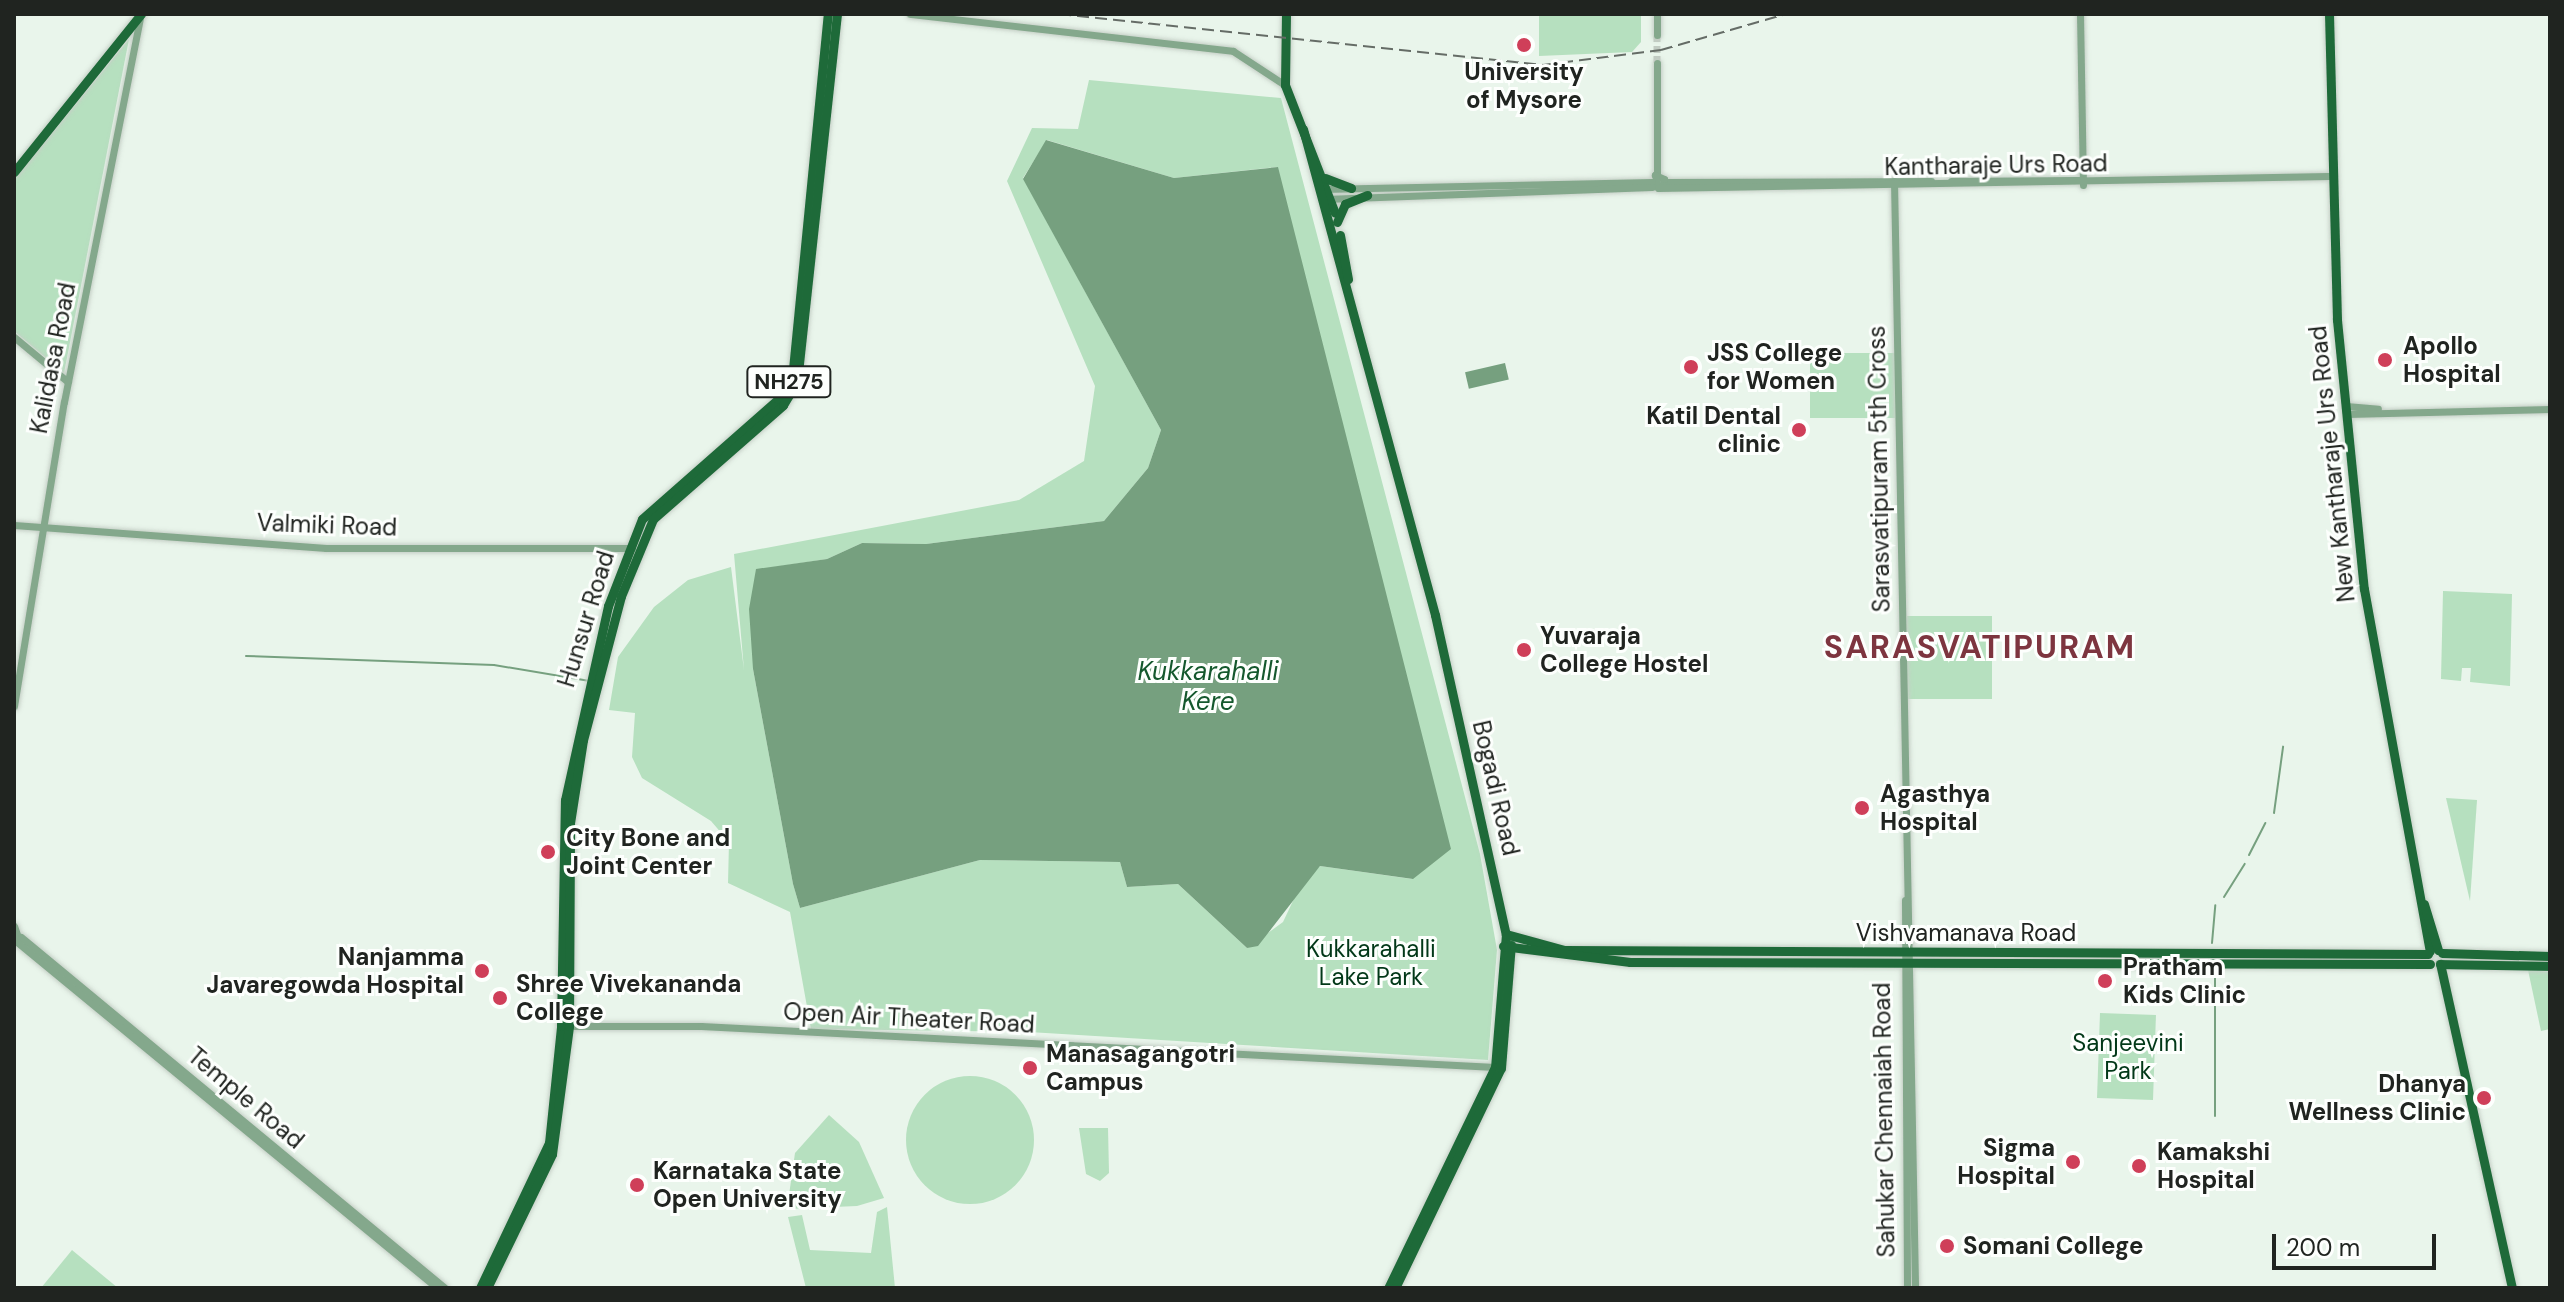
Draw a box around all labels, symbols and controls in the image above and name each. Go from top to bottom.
marker: University of Mysore [1515,36,1533,54]
place label: University of Mysore [1464,58,1584,114]
street label: Kantharaje Urs Road [1884,149,2108,181]
street label: Kalidasa Road [24,280,82,436]
street label: New Kantharaje Urs Road [2303,324,2361,604]
street label: Sarasvatipuram 5th Cross [1862,325,1896,613]
place label: Apollo Hospital [2403,332,2501,388]
place label: JSS College for Women [1707,339,1842,395]
marker: Apollo Hospital [2374,349,2396,371]
marker: JSS College for Women [1682,358,1700,376]
road number: NH275 [745,364,833,400]
place label: Katil Dental clinic [1646,402,1781,458]
marker: Katil Dental clinic [1788,419,1810,441]
street label: Valmiki Road [256,508,398,542]
street label: Hunsur Road [552,547,620,691]
place label: Yuvaraja College Hostel [1540,622,1708,678]
district label: SARASVATIPURAM [1824,628,2136,666]
marker: Yuvaraja College Hostel [1515,641,1533,659]
water label: Kukkarahalli Kere [1137,656,1279,718]
street label: Bogadi Road [1466,718,1526,858]
place label: Agasthya Hospital [1880,780,1990,836]
marker: Agasthya Hospital [1851,797,1873,819]
place label: City Bone and Joint Center [566,824,730,880]
marker: City Bone and Joint Center [537,841,559,863]
street label: Vishvamanava Road [1856,919,2076,947]
park label: Kukkarahalli Lake Park [1306,935,1436,991]
place label: Nanjamma Javaregowda Hospital [206,943,464,999]
place label: Pratham Kids Clinic [2123,953,2246,1009]
marker: Nanjamma Javaregowda Hospital [471,960,493,982]
place label: Shree Vivekananda College [516,970,741,1026]
marker: Pratham Kids Clinic [2094,970,2116,992]
street label: Sahukar Chennaiah Road [1867,982,1901,1258]
marker: Shree Vivekananda College [491,989,509,1007]
street label: Open Air Theater Road [783,997,1035,1039]
park label: Sanjeevini Park [2072,1029,2184,1085]
place label: Manasagangotri Campus [1046,1040,1235,1096]
street label: Temple Road [182,1041,310,1155]
marker: Manasagangotri Campus [1021,1059,1039,1077]
place label: Dhanya Wellness Clinic [2289,1070,2466,1126]
marker: Dhanya Wellness Clinic [2473,1087,2495,1109]
place label: Sigma Hospital [1957,1134,2055,1190]
place label: Kamakshi Hospital [2157,1138,2270,1194]
marker: Sigma Hospital [2062,1151,2084,1173]
marker: Kamakshi Hospital [2128,1155,2150,1177]
place label: Karnataka State Open University [653,1157,842,1213]
marker: Karnataka State Open University [628,1176,646,1194]
scale bar [2276,1218,2440,1268]
place label: Somani College [1963,1232,2143,1260]
text: 200 m [2286,1232,2360,1263]
marker: Somani College [1938,1237,1956,1255]

